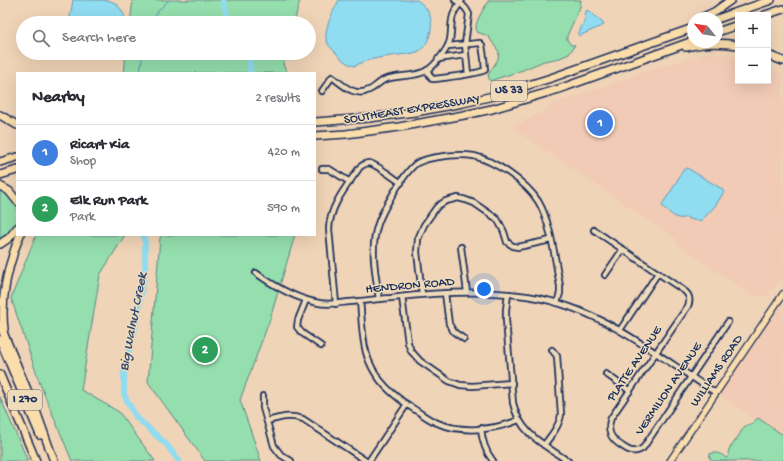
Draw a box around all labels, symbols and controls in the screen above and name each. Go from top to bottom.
north arrow [687,12,723,48]
map controls [735,12,771,84]
button: + [735,12,771,48]
search box [16,16,316,60]
icon: search [30,27,52,49]
text: Search here [62,29,136,47]
button: − [735,48,771,84]
road number: US 33 [491,81,527,101]
text: Nearby [32,88,85,108]
text: 2 results [255,91,300,106]
street label: SOUTHEAST EXPRESSWAY [343,92,481,128]
pin: 1 [587,108,613,138]
text: Ricart Kia [70,136,129,154]
text: 1 [42,145,48,160]
text: 420 m [268,145,300,160]
text: Shop [70,154,96,169]
text: Elk Run Park [70,192,147,210]
text: 2 [42,201,48,216]
text: 590 m [267,201,300,216]
text: Park [70,210,95,225]
water label: Big Walnut Creek [116,270,152,373]
street label: HENDRON ROAD [365,275,456,297]
your location [474,279,494,299]
street label: PLATTE AVENUE [604,323,666,405]
street label: WILLIAMS ROAD [687,332,747,410]
pin: 2 [192,335,218,365]
street label: VERMILION AVENUE [632,339,706,439]
road number: I 270 [8,390,42,410]

